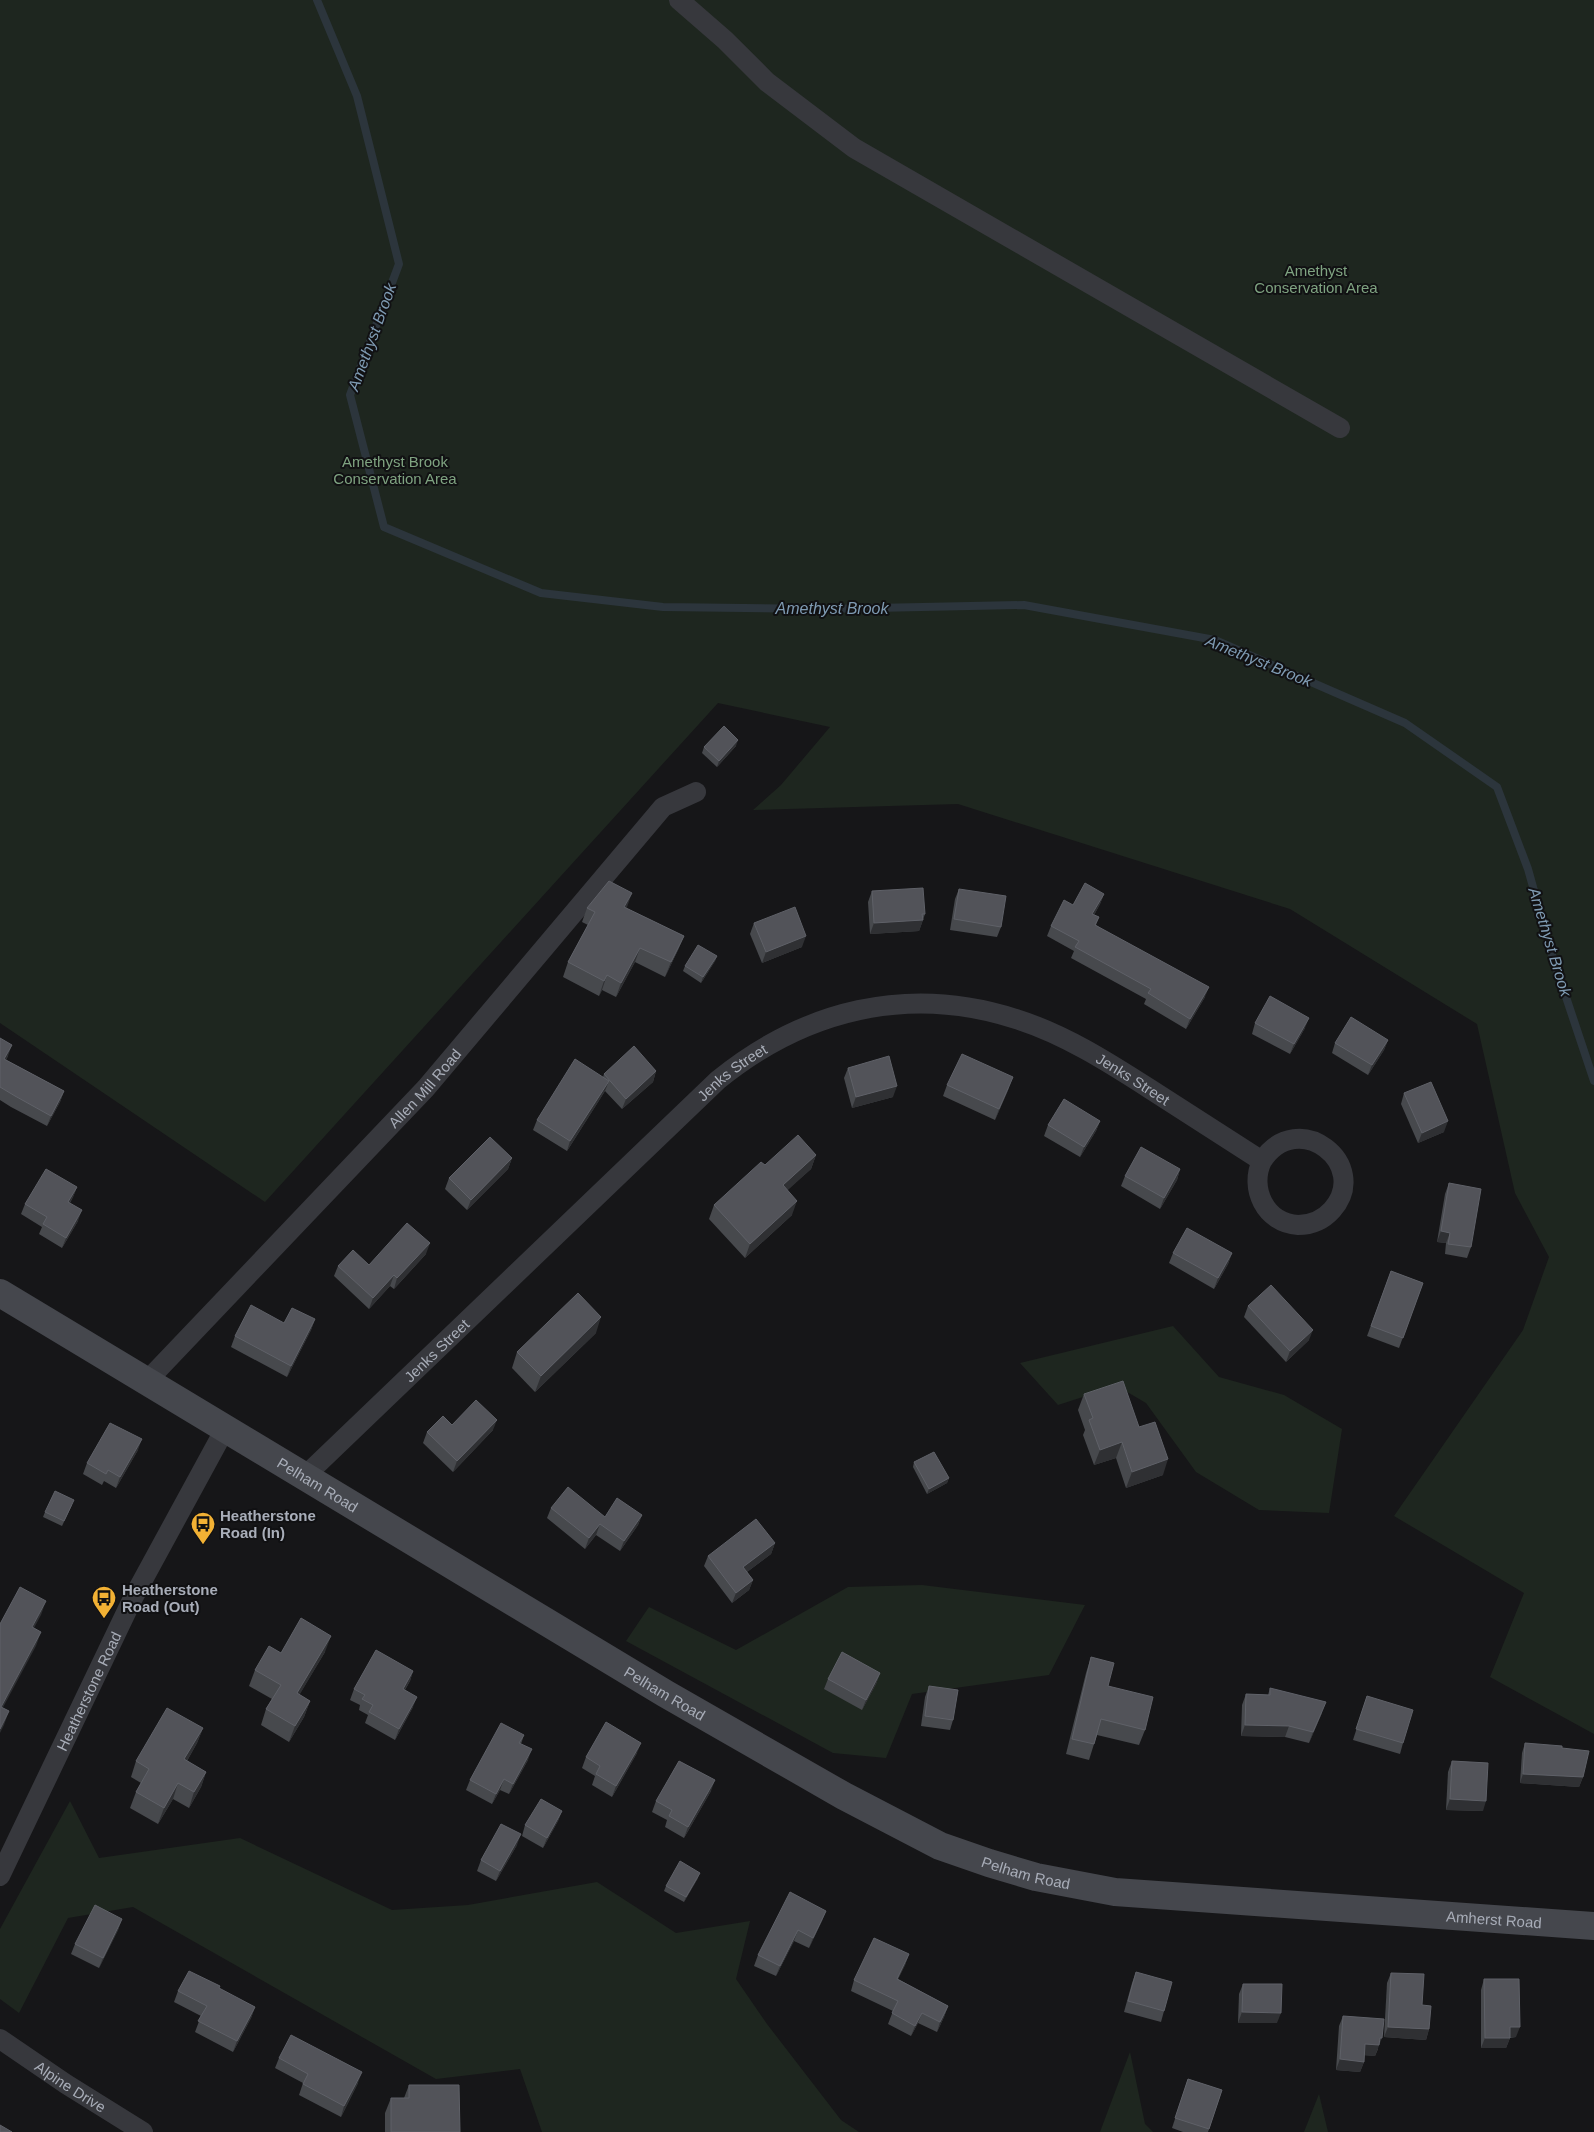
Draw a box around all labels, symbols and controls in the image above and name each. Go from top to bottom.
park label: Amethyst Conservation Area [1254,262,1378,296]
water label: Amethyst Brook [344,280,400,394]
park label: Amethyst Brook Conservation Area [333,453,457,487]
water label: Amethyst Brook [775,600,889,617]
water label: Amethyst Brook [1203,632,1315,690]
water label: Amethyst Brook [1525,885,1575,999]
street label: Jenks Street [693,1039,770,1104]
street label: Allen Mill Road [385,1045,464,1131]
street label: Jenks Street [1094,1049,1174,1108]
street label: Jenks Street [400,1314,473,1385]
street label: Pelham Road [274,1454,361,1515]
place label: Heatherstone Road (In) [220,1507,316,1541]
bus stop icon: Heatherstone Road (In) [190,1511,216,1545]
place label: Heatherstone Road (Out) [122,1581,218,1615]
bus stop icon: Heatherstone Road (Out) [91,1585,117,1619]
street label: Heatherstone Road [53,1629,124,1753]
street label: Pelham Road [621,1663,708,1723]
street label: Pelham Road [979,1853,1072,1892]
street label: Amherst Road [1445,1907,1542,1931]
street label: Alpine Drive [32,2057,109,2115]

